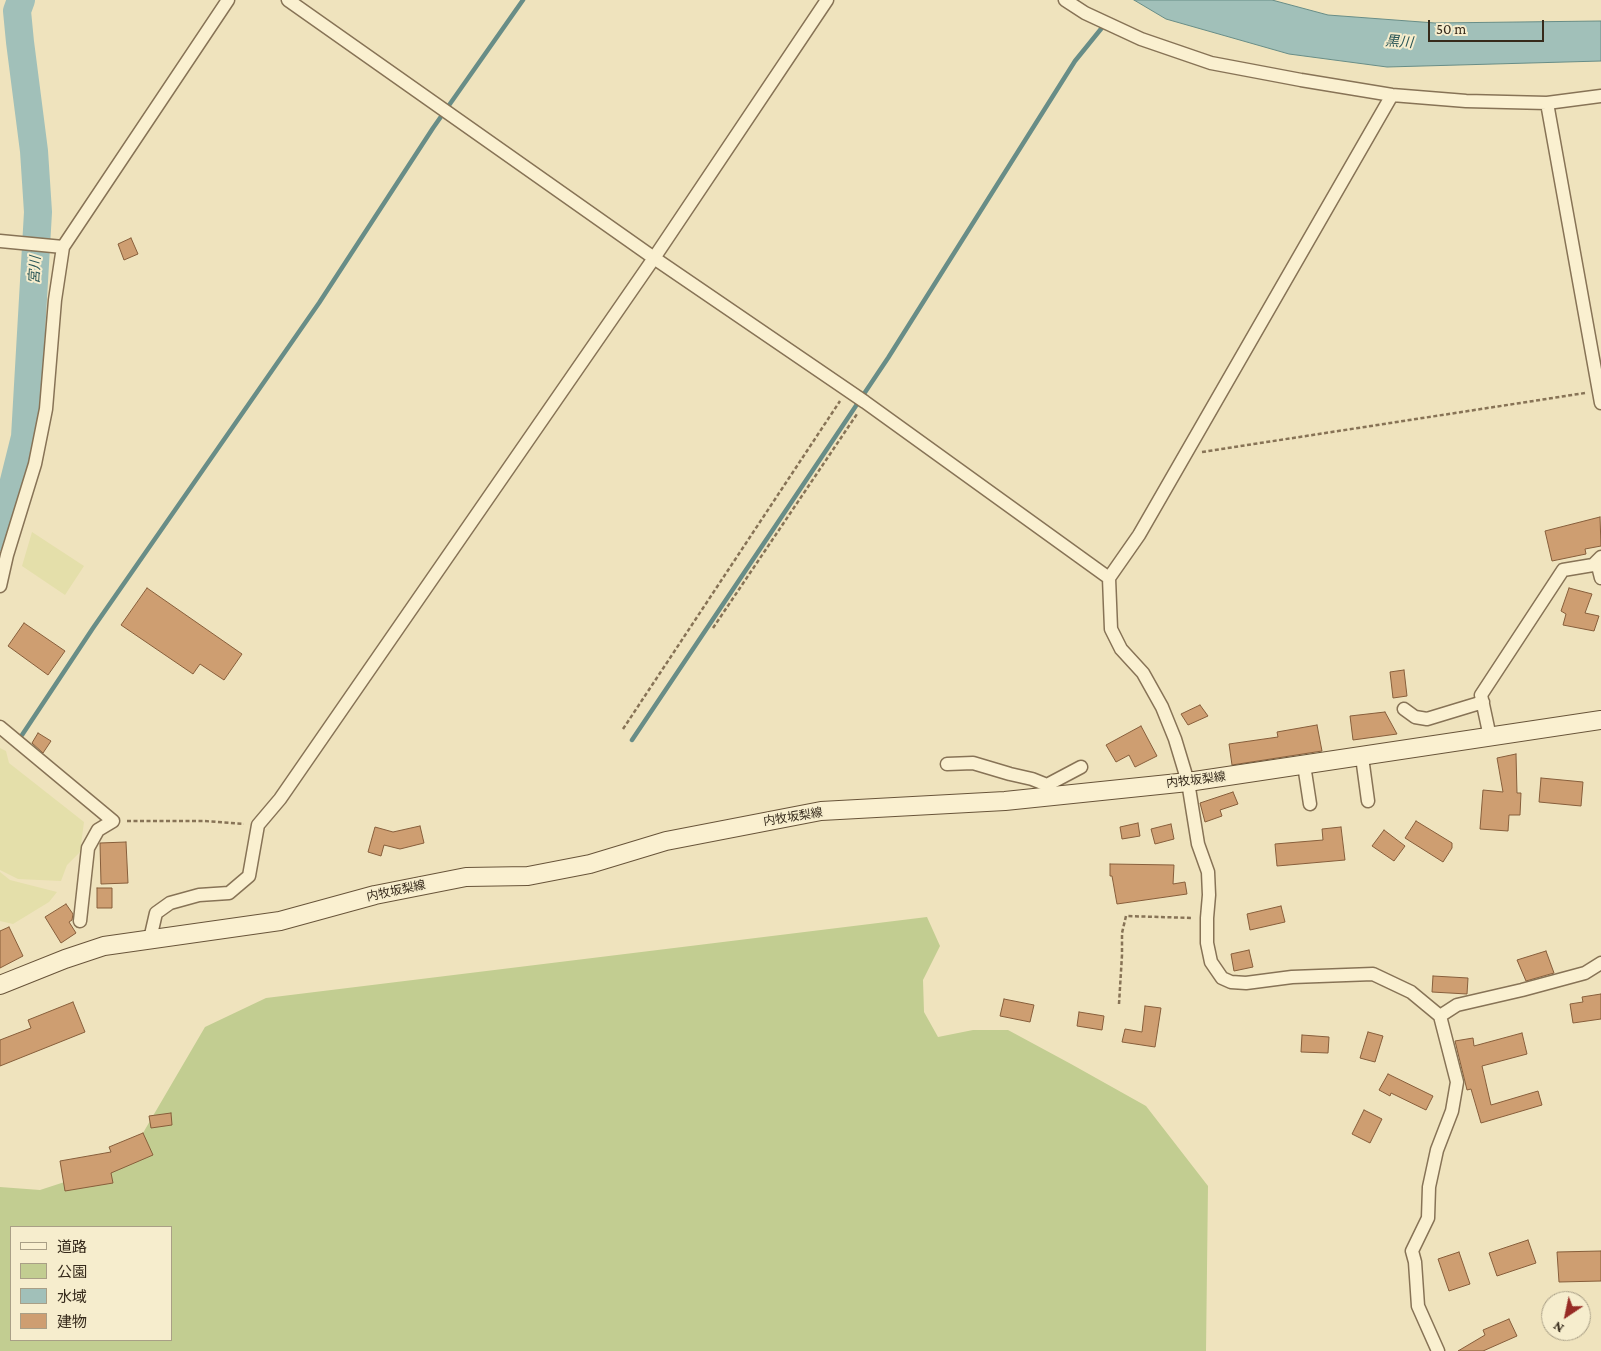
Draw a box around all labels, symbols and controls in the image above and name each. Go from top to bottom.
scale bar [1431,10,1547,42]
text: 50 m [1436,21,1466,37]
water label: 黒川 [1384,33,1414,51]
water label: 宮川 [26,256,44,284]
street label: 内牧坂梨線 [1165,769,1227,791]
street label: 内牧坂梨線 [762,805,824,829]
street label: 内牧坂梨線 [365,878,427,904]
legend [10,1226,172,1341]
text: 道路 [57,1239,87,1255]
text: 公園 [57,1264,87,1280]
text: 水域 [57,1289,87,1305]
north arrow [1541,1291,1591,1341]
text: 建物 [57,1314,87,1330]
text: N [1550,1318,1567,1337]

